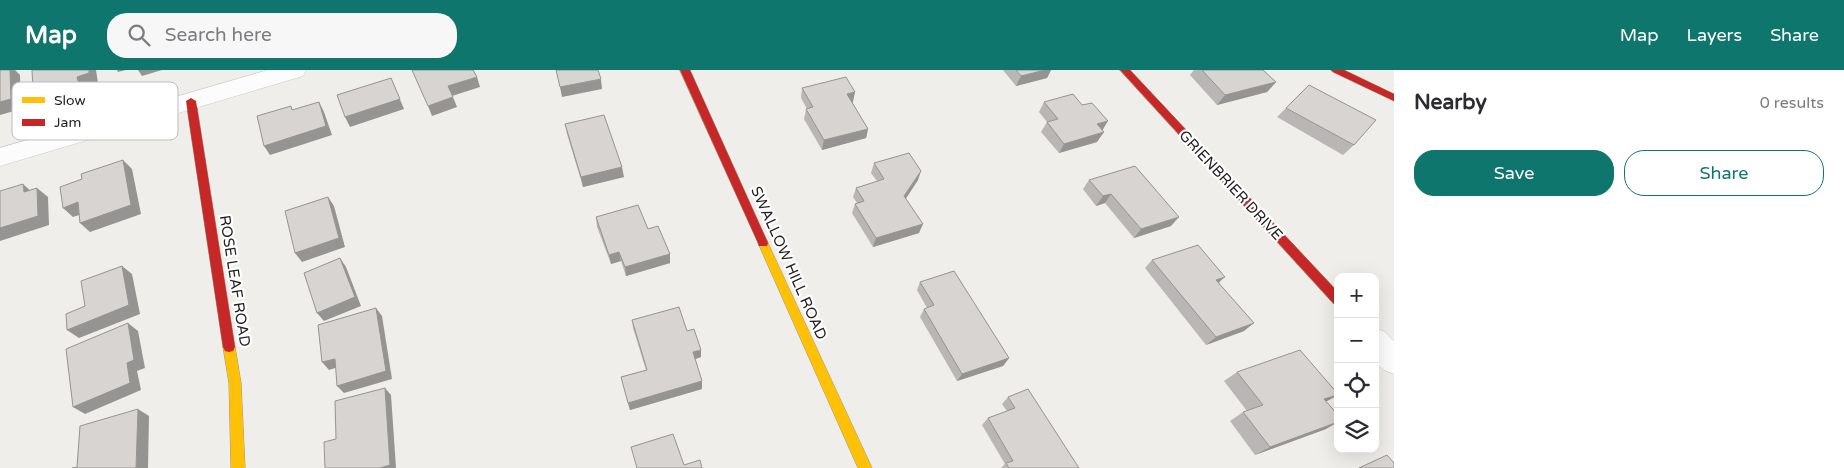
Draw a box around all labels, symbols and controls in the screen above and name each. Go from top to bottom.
search box [107,13,457,58]
text: Map [25,21,77,50]
icon: search [125,21,153,49]
text: Search here [165,24,272,46]
text: Map [1620,24,1659,46]
text: Layers [1687,24,1742,46]
text: Share [1770,24,1819,46]
legend [12,82,178,140]
text: Nearby [1414,90,1487,115]
text: Slow [54,92,86,109]
text: 0 results [1760,93,1824,113]
text: Jam [54,114,81,131]
street label: GRIENBRIER DRIVE [1175,126,1287,244]
button: Save [1414,150,1614,196]
button: Share [1624,150,1824,196]
street label: SWALLOW HILL ROAD [747,184,831,342]
street label: ROSE LEAF ROAD [216,214,254,348]
map controls [1334,273,1379,453]
button: + [1334,273,1379,318]
button: − [1334,318,1379,363]
button: locate [1334,363,1379,408]
button: layers [1334,408,1379,453]

